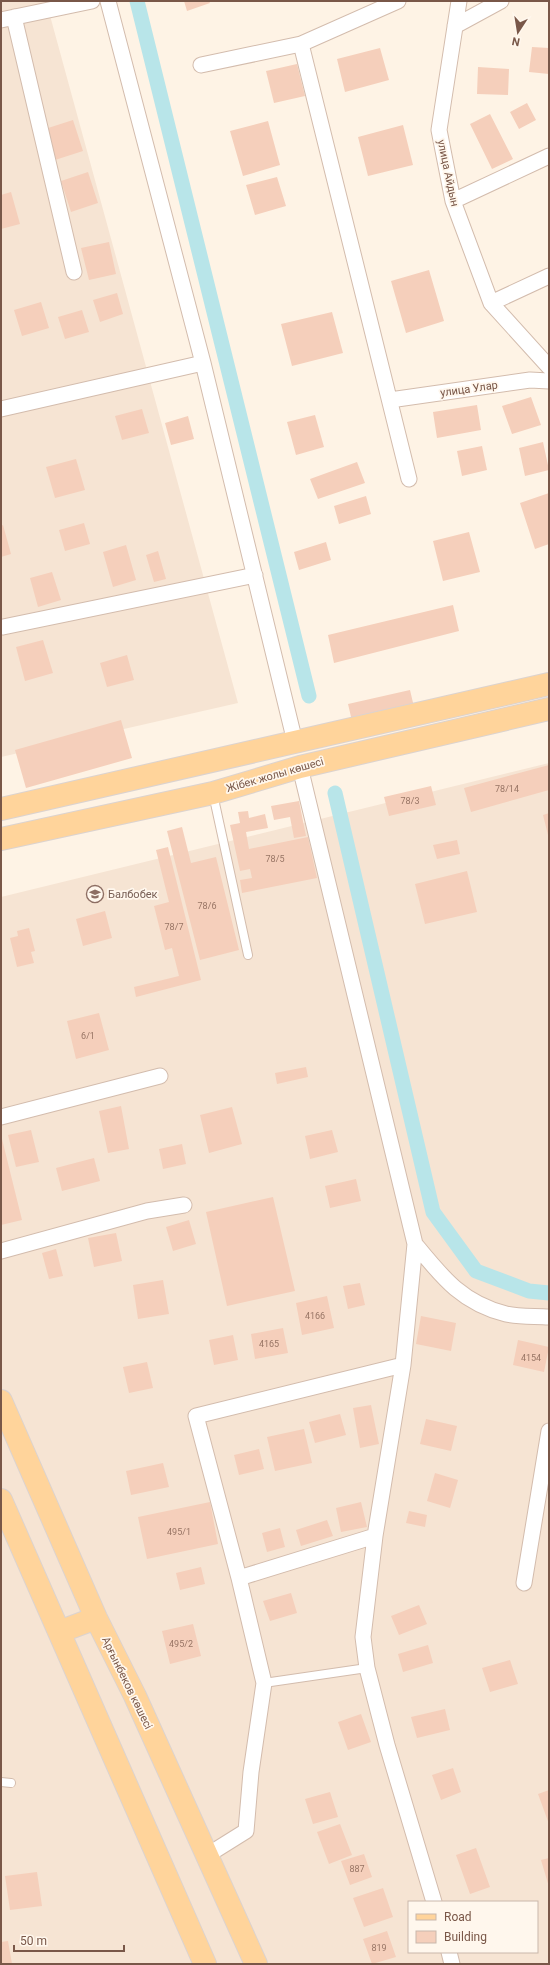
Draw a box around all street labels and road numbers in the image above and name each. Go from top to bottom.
street label: улица Айдын [435,138,461,208]
street label: улица Улар [439,379,499,399]
street label: Жібек жолы көшесі [225,755,325,795]
street label: Арғынбеков көшесі [99,1635,155,1731]

